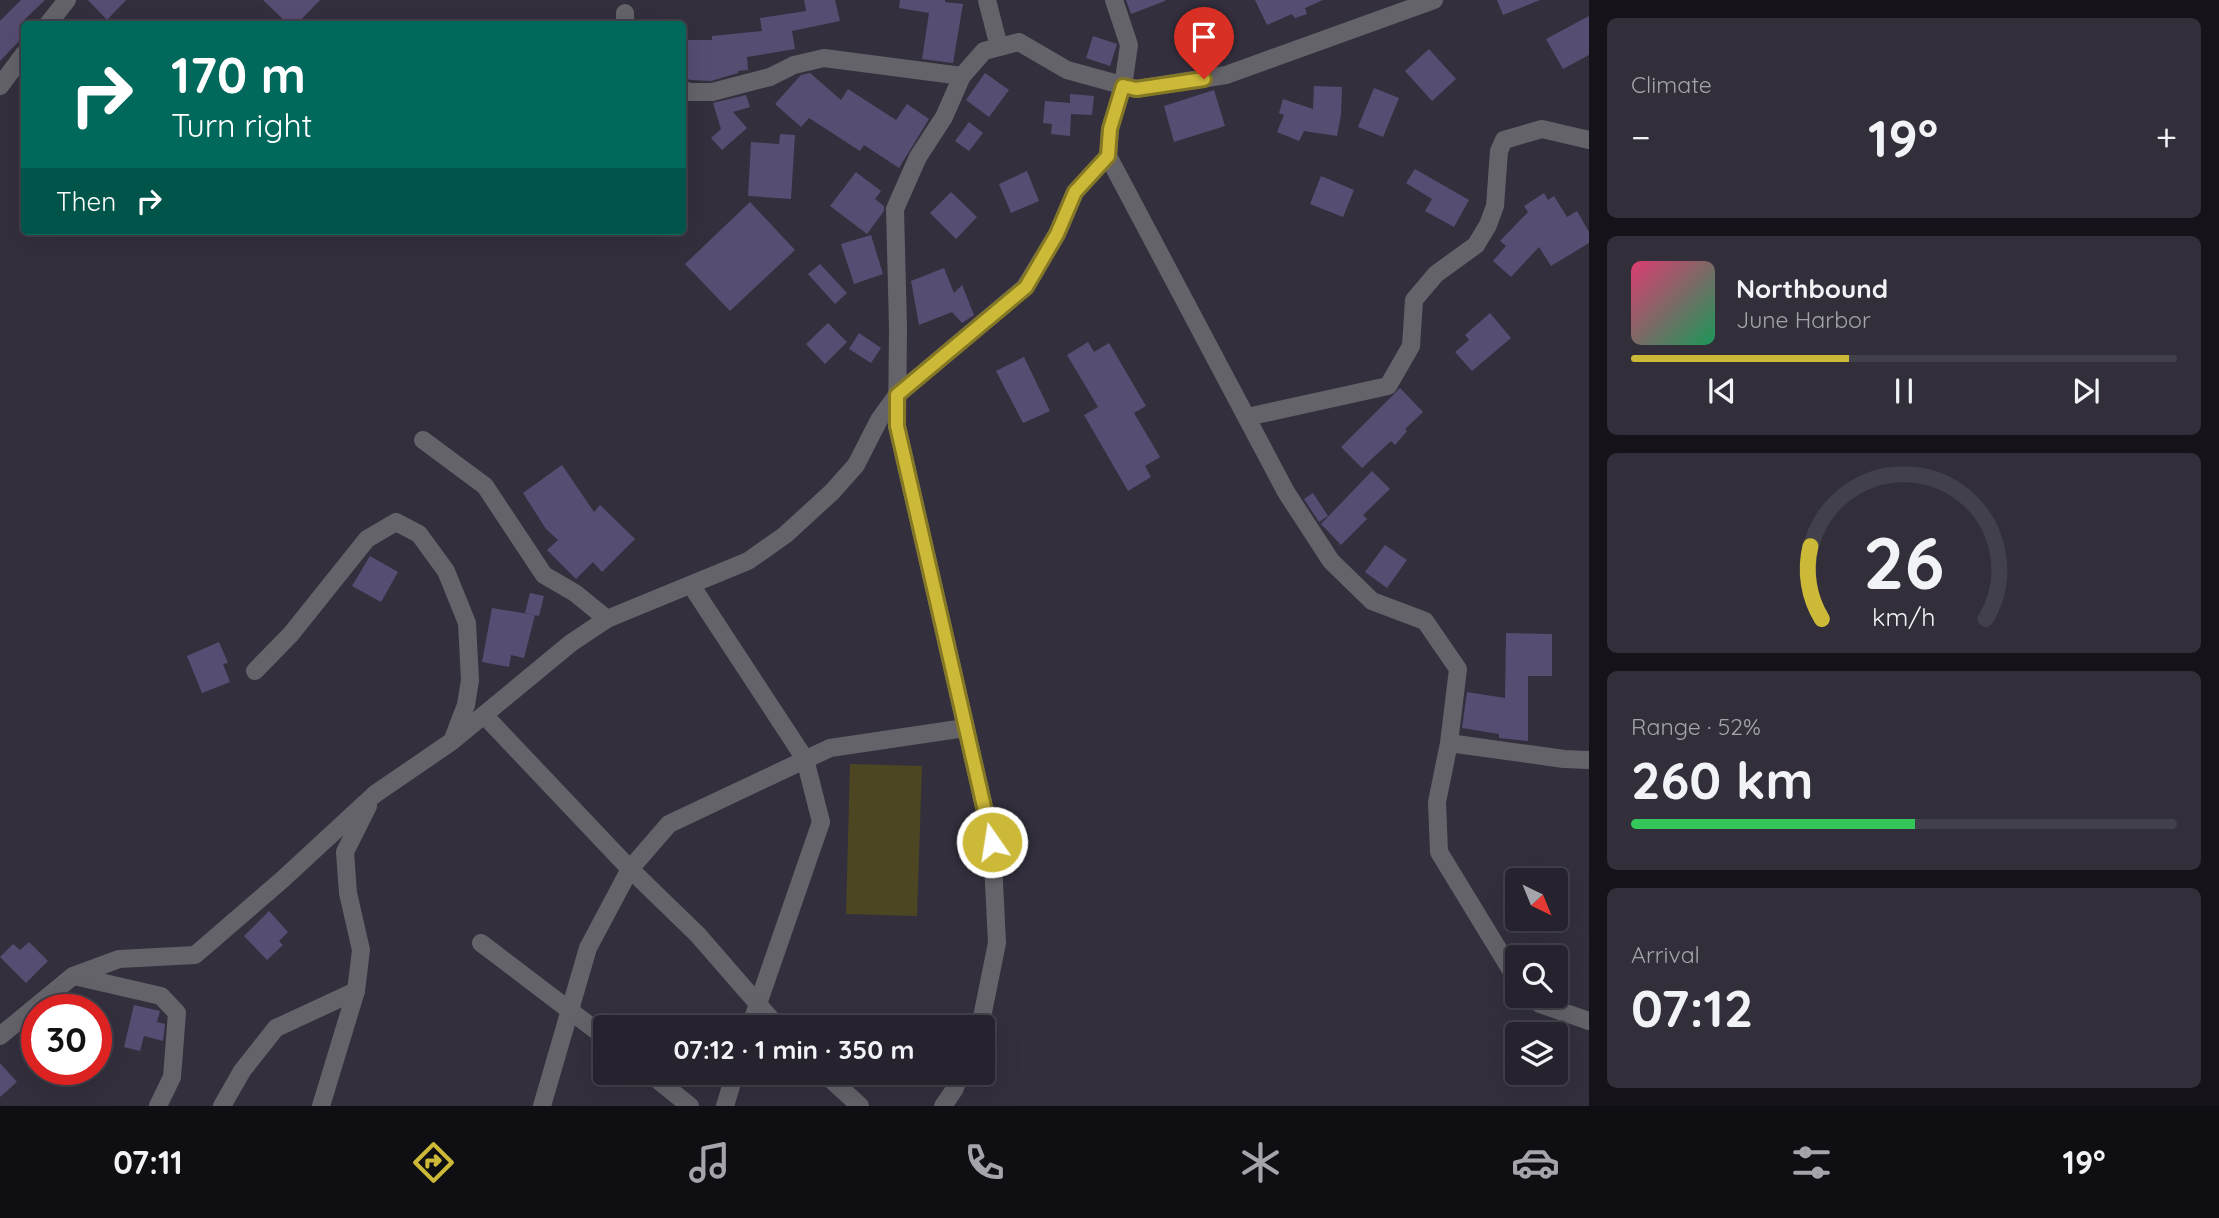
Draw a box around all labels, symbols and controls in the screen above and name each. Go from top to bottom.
pin [1174,7,1234,79]
icon: arrive [1185,18,1223,56]
text: 170 m [171,44,306,105]
icon: right [56,49,147,140]
text: Climate [1631,70,1712,99]
text: Turn right [171,105,312,145]
text: 19° [1868,105,1938,170]
text: − [1631,113,1651,161]
text: + [2156,113,2177,161]
icon: right [130,182,168,220]
text: Then [56,185,116,218]
text: Northbound [1736,272,1888,305]
text: June Harbor [1736,305,1871,334]
icon: previous [1703,372,1741,410]
icon: pause [1885,372,1923,410]
icon: next [2067,372,2105,410]
text: 26 [1863,516,1945,607]
text: km/h [1872,601,1936,632]
text: Range · 52% [1631,712,1761,741]
text: 260 km [1631,747,1813,812]
position arrow [955,805,1029,879]
north arrow [1505,868,1568,931]
map controls [1505,868,1568,1085]
text: Arrival [1631,940,1700,969]
button: search [1505,945,1568,1008]
text: 07:12 [1631,975,1753,1040]
speed limit sign: 30 [21,994,112,1085]
button: layers [1505,1022,1568,1085]
text: 07:12 · 1 min · 350 m [673,1033,915,1066]
icon: directions [409,1138,458,1187]
icon: music [685,1138,734,1187]
icon: phone [960,1138,1009,1187]
icon: climate [1236,1138,1285,1187]
icon: car [1511,1138,1560,1187]
icon: filters [1787,1138,1836,1187]
text: 07:11 [113,1142,183,1182]
text: 19° [2062,1142,2106,1182]

